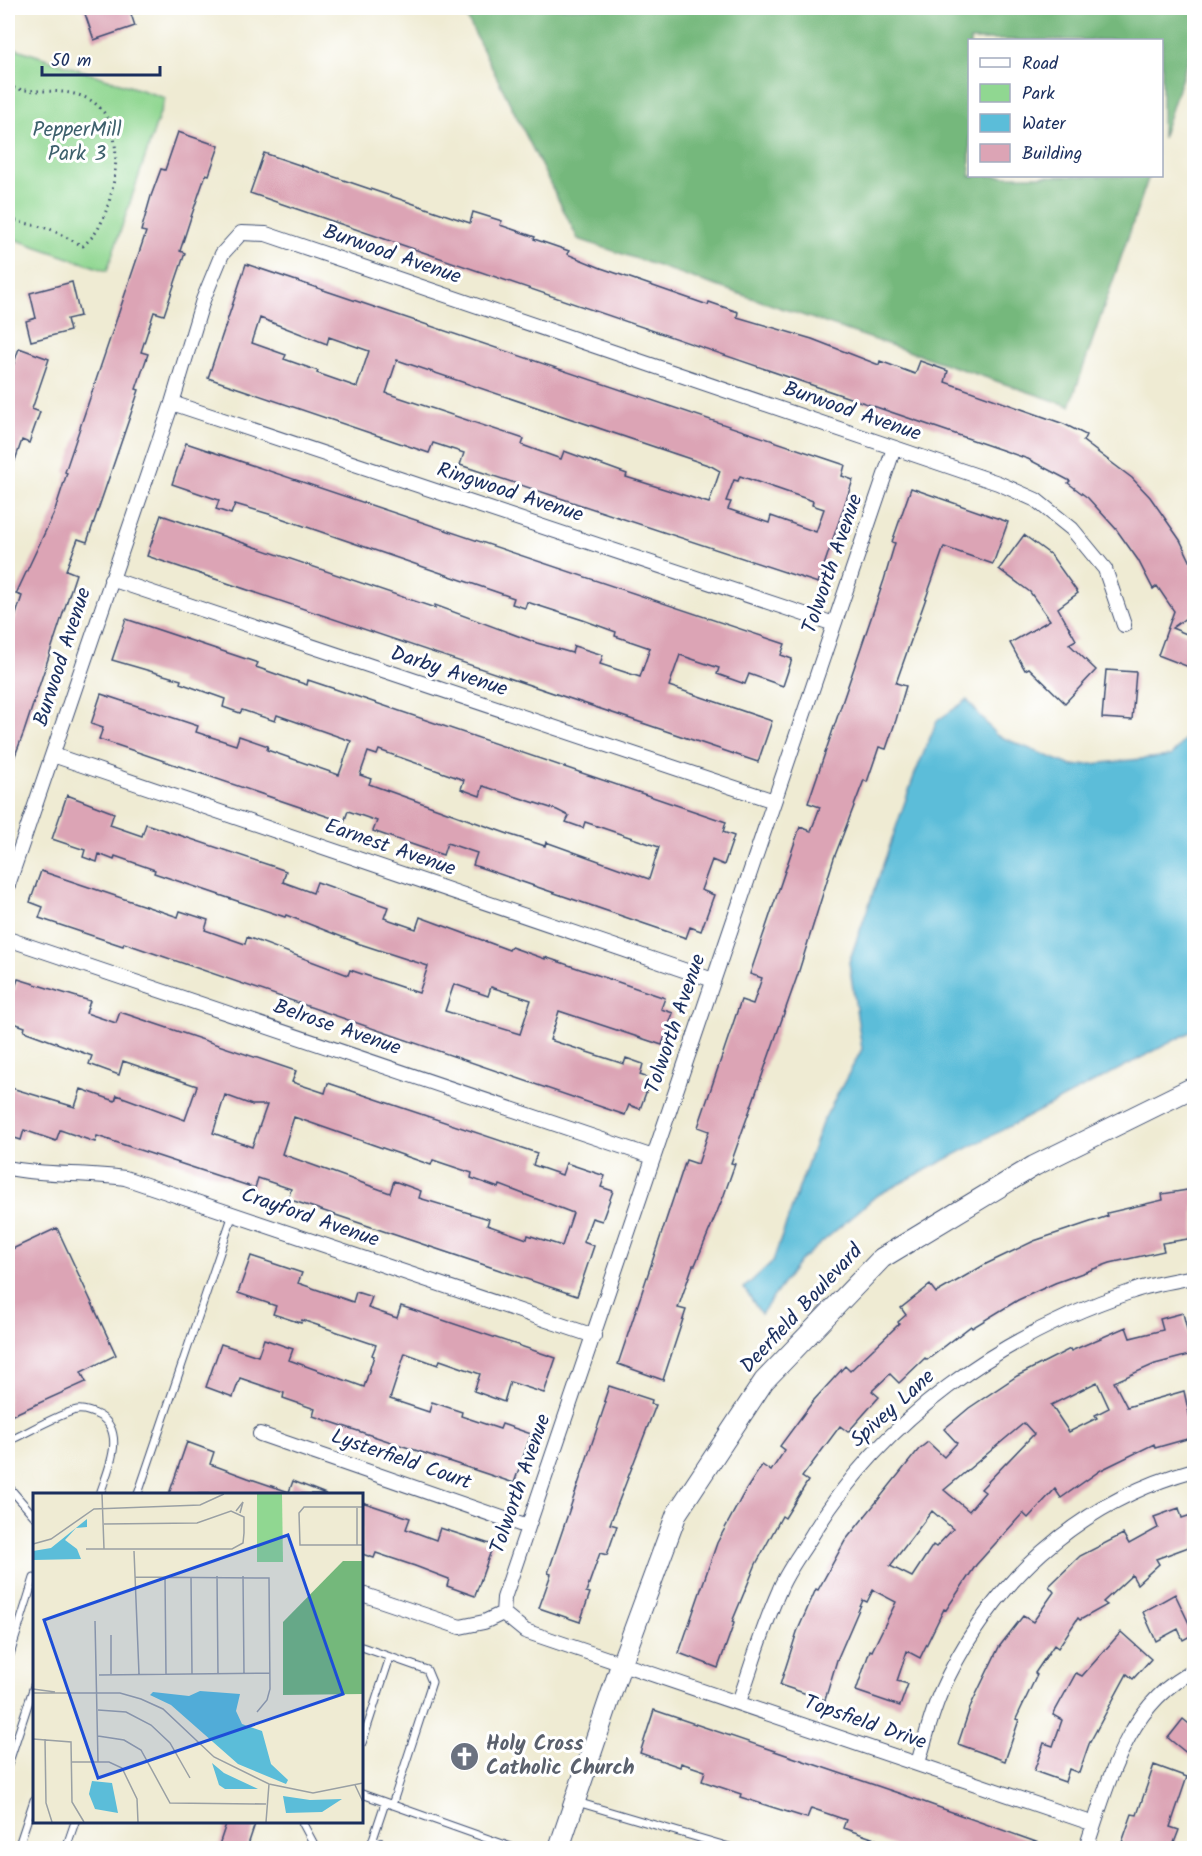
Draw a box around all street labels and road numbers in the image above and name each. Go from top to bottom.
street label: Burwood Avenue [318,216,466,294]
street label: Burwood Avenue [778,373,926,451]
street label: Ringwood Avenue [432,454,588,532]
street label: Tolworth Avenue [794,489,873,638]
street label: Burwood Avenue [25,583,101,731]
street label: Darby Avenue [386,638,512,707]
street label: Earnest Avenue [320,810,461,886]
street label: Tolworth Avenue [637,949,716,1098]
street label: Belrose Avenue [269,991,406,1065]
street label: Crayford Avenue [236,1179,384,1257]
street label: Deerfield Boulevard [733,1236,872,1382]
street label: Spivey Lane [843,1361,943,1456]
street label: Tolworth Avenue [482,1409,561,1558]
street label: Lysterfield Court [326,1421,477,1500]
street label: Topsfield Drive [799,1687,931,1760]

